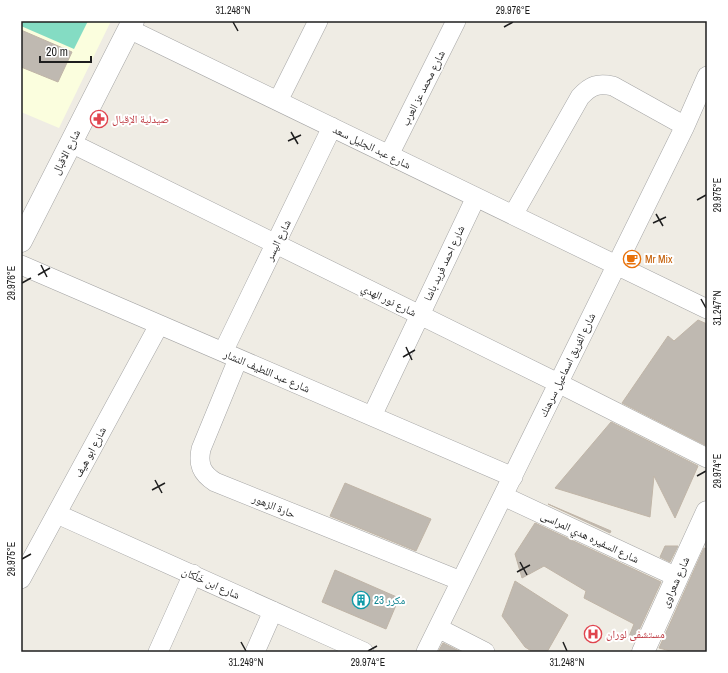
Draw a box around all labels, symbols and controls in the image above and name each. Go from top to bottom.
text: 31.248°N [216,4,251,17]
text: 29.976°E [496,4,530,17]
scale bar [40,38,91,64]
text: 20 m [46,44,68,60]
street label: شارع محمد عز العرب [398,48,448,128]
pharmacy icon: صيدلية الإقبال [89,109,109,129]
place label: صيدلية الإقبال [112,112,169,126]
street label: شارع عبد الجليل سعد [331,122,413,172]
street label: شارع الاقبال [49,127,83,177]
text: 29.975°E [711,178,724,212]
street label: شارع اليسر [262,217,294,264]
street label: شارع احمد فريد باشا [420,223,468,303]
cafe icon: Mr Mix [622,249,642,269]
place label: Mr Mix [645,252,673,266]
text: 29.976°E [5,266,18,300]
street label: شارع نور الهدي [358,281,419,321]
text: 31.247°N [711,290,724,326]
street label: شارع الفريق اسماعيل سرهنك [536,310,598,420]
street label: شارع عبد اللطيف النشار [221,346,312,395]
street label: شارع ابو هيف [71,424,109,480]
text: 29.974°E [711,454,724,488]
street label: حارة الزهور [249,491,298,521]
street label: شارع السفيره هدي المراسى [538,508,641,568]
text: 29.975°E [5,542,18,576]
street label: شارع شعراوى [658,554,692,610]
street label: شارع ابن خَلِّكان [180,564,242,602]
building icon: 23 مكرر [351,590,371,610]
place label: 23 مكرر [374,593,405,607]
hospital icon: مستشفى لوران [583,624,603,644]
place label: مستشفى لوران [606,627,665,641]
text: 31.249°N [229,656,264,669]
text: 29.974°E [351,656,385,669]
text: 31.248°N [550,656,585,669]

